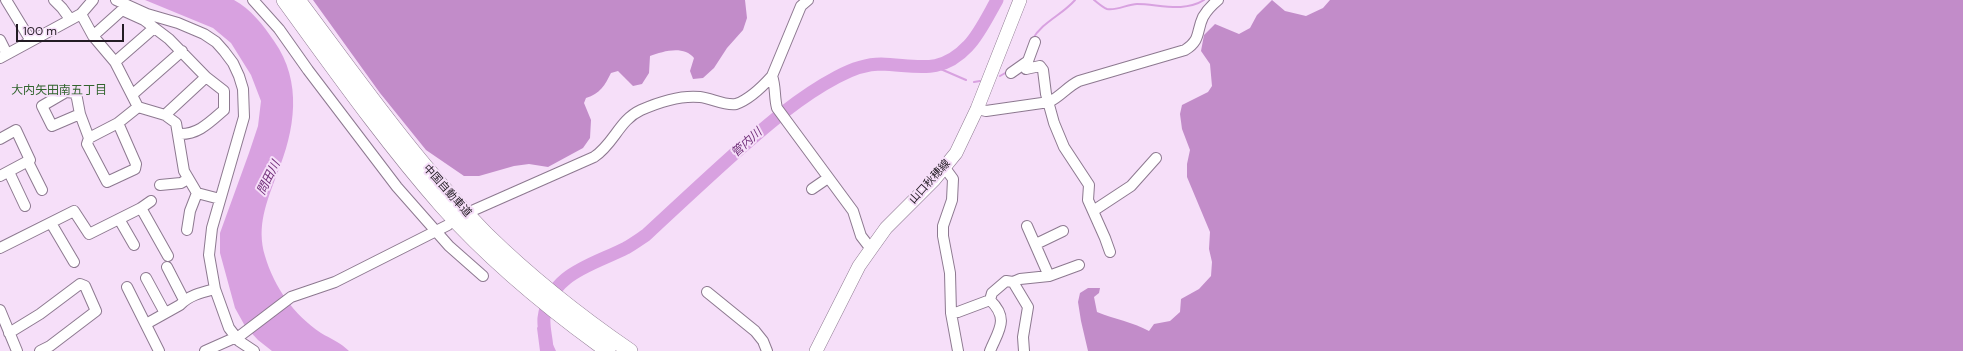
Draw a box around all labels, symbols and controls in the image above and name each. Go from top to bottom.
scale bar [18,16,126,42]
text: 100 m [23,23,57,39]
district label: 大内矢田南五丁目 [11,84,107,98]
water label: 管内川 [729,126,765,160]
street label: 山口秋穂線 [907,157,953,207]
water label: 問田川 [254,159,284,197]
street label: 中国自動車道 [420,162,474,220]

